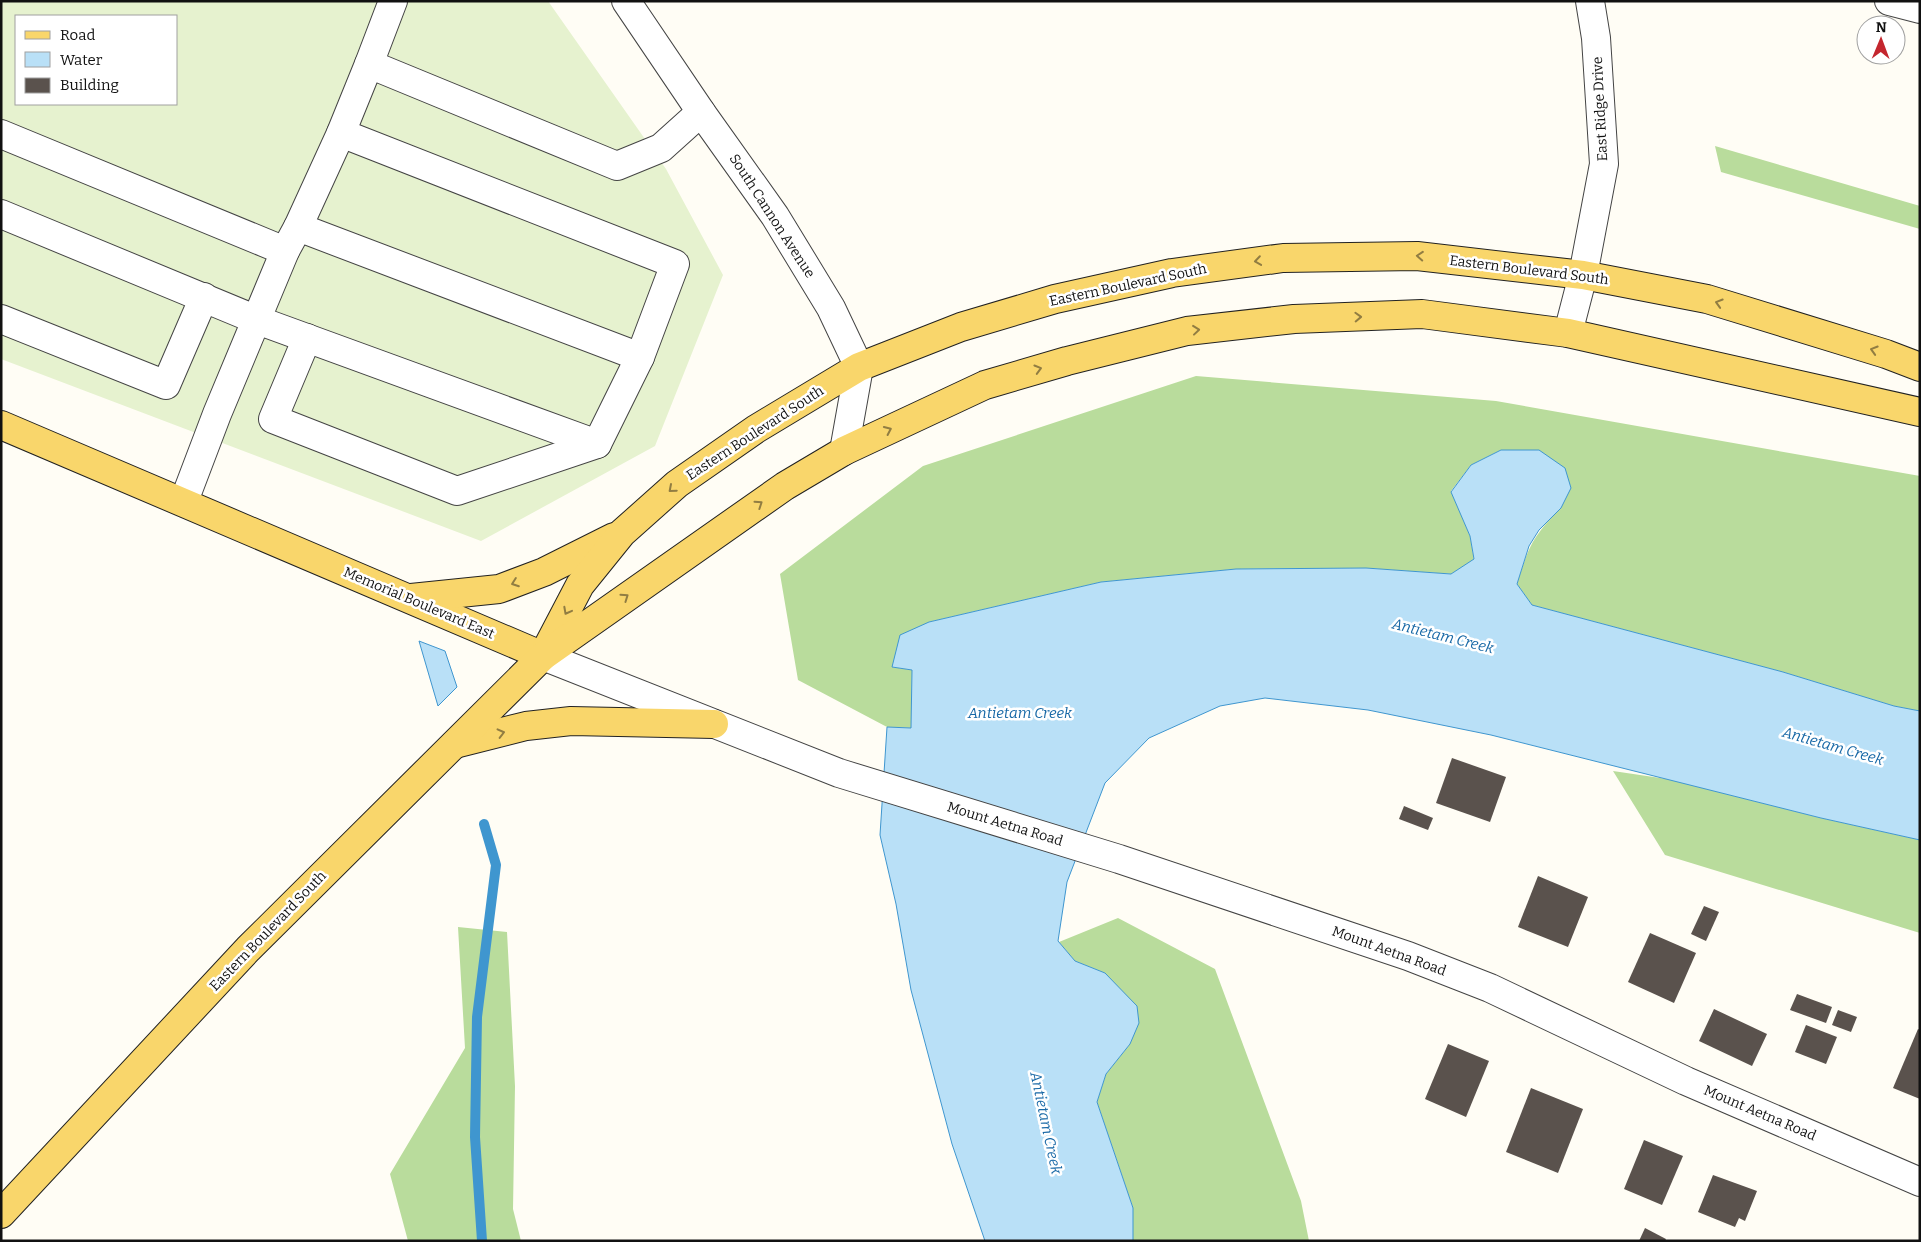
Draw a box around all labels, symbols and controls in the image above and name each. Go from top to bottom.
legend [15,15,178,105]
north arrow [1856,15,1906,65]
text: N [1876,19,1887,36]
text: Road [60,26,95,44]
text: Water [60,51,103,69]
street label: East Ridge Drive [1589,56,1611,162]
text: Building [60,76,119,94]
street label: South Cannon Avenue [726,151,818,281]
one-way arrow [1416,251,1424,262]
street label: Eastern Boulevard South [1448,252,1610,288]
one-way arrow [1253,255,1261,266]
street label: Eastern Boulevard South [1048,260,1208,310]
one-way arrow [1715,298,1723,308]
one-way arrow [1354,311,1362,322]
one-way arrow [1192,325,1200,336]
one-way arrow [1870,346,1879,356]
one-way arrow [1034,365,1042,375]
street label: Eastern Boulevard South [683,382,827,484]
one-way arrow [883,426,892,436]
one-way arrow [668,483,677,492]
one-way arrow [753,501,763,510]
street label: Memorial Boulevard East [341,563,497,643]
one-way arrow [511,577,519,587]
one-way arrow [620,594,629,603]
one-way arrow [563,606,573,615]
water label: Antietam Creek [1389,614,1497,658]
water label: Antietam Creek [967,704,1073,722]
water label: Antietam Creek [1779,723,1886,769]
one-way arrow [496,728,504,738]
street label: Mount Aetna Road [945,798,1065,850]
street label: Eastern Boulevard South [206,867,330,995]
street label: Mount Aetna Road [1330,922,1448,980]
water label: Antietam Creek [1026,1069,1066,1177]
street label: Mount Aetna Road [1701,1082,1819,1144]

